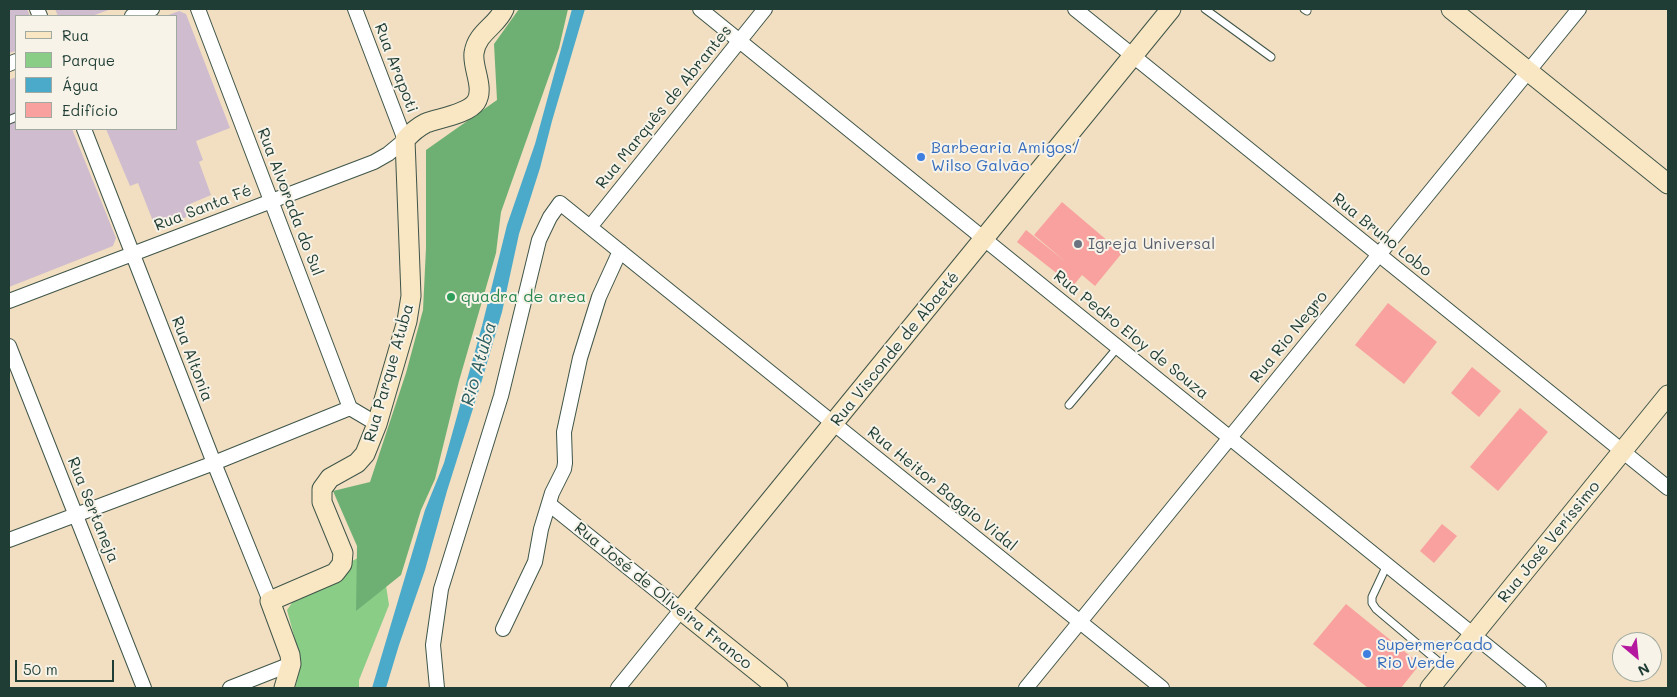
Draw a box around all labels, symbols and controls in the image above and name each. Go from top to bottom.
legend [15,15,178,130]
street label: Rua Arapoti [370,20,422,116]
street label: Rua Marquês de Abrantes [592,21,736,193]
text: Rua [62,25,89,45]
text: Parque [62,50,115,70]
text: Água [62,75,99,95]
text: Edifício [62,100,118,120]
street label: Rua Alvorada do Sul [253,125,327,279]
place label: Barbearia Amigos/ Wilso Galvão [931,138,1081,176]
marker: Barbearia Amigos/ Wilso Galvão [915,151,927,163]
street label: Rua Santa Fé [152,181,254,235]
street label: Rua Bruno Lobo [1329,189,1435,281]
place label: Igreja Universal [1088,234,1215,254]
marker: Igreja Universal [1072,238,1084,250]
street label: Rua Pedro Eloy de Souza [1050,267,1212,403]
street label: Rua Visconde de Abaeté [827,268,963,430]
place label: quadra de area [461,287,586,307]
street label: Rua Rio Negro [1246,287,1332,387]
marker: quadra de area [445,291,457,303]
street label: Rua Parque Atuba [360,302,418,444]
street label: Rua Altonia [167,314,217,404]
water label: Rio Atuba [457,320,501,408]
street label: Rua Heitor Baggio Vidal [863,423,1021,555]
street label: Rua Sertaneja [63,454,123,566]
street label: Rua José Veríssimo [1494,477,1604,607]
street label: Rua José de Oliveira Franco [570,518,756,674]
north arrow [1612,632,1662,682]
place label: Supermercado Rio Verde [1377,635,1492,673]
marker: Supermercado Rio Verde [1361,648,1373,660]
scale bar [18,650,116,682]
text: 50 m [23,659,58,679]
text: N [1635,659,1653,681]

